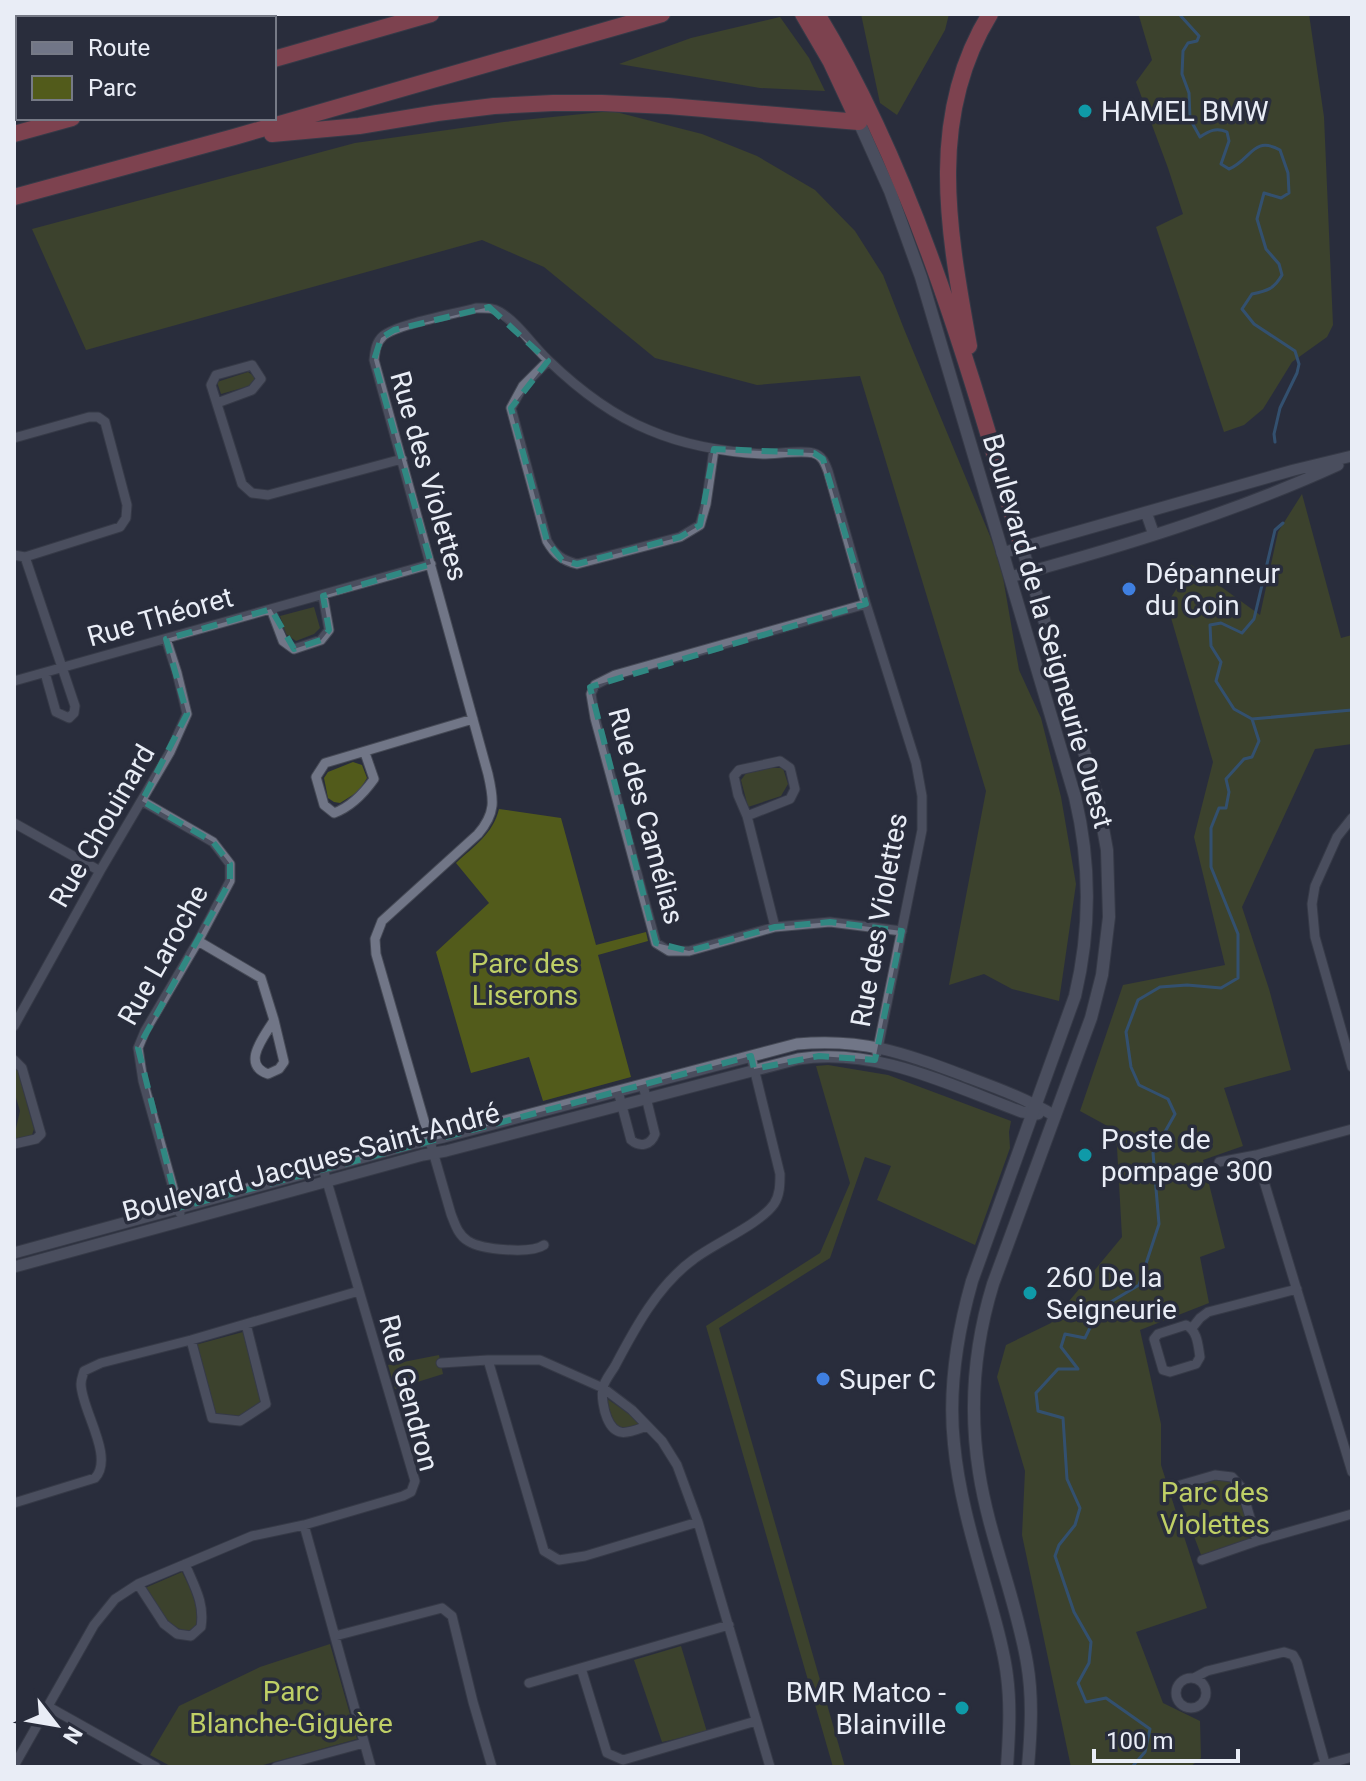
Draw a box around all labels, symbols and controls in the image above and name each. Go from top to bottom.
legend [16,16,276,120]
text: Route [88,34,150,62]
text: Parc [88,74,137,102]
place label: HAMEL BMW [1101,95,1269,128]
marker: HAMEL BMW [1076,102,1094,120]
street label: Rue des Violettes [383,367,475,585]
street label: Boulevard de la Seigneurie Ouest [976,430,1120,832]
place label: Dépanneur du Coin [1145,557,1280,622]
street label: Rue Théoret [83,580,237,654]
marker: Dépanneur du Coin [1120,580,1138,598]
street label: Rue des Camélias [601,704,691,928]
street label: Rue Chouinard [42,739,162,913]
street label: Rue des Violettes [844,811,914,1029]
street label: Rue Laroche [111,879,215,1031]
park label: Parc des Liserons [471,947,579,1012]
street label: Boulevard Jacques-Saint-André [119,1096,503,1228]
place label: Poste de pompage 300 [1101,1123,1273,1188]
marker: Poste de pompage 300 [1076,1146,1094,1164]
place label: 260 De la Seigneurie [1046,1261,1177,1326]
marker: 260 De la Seigneurie [1021,1284,1039,1302]
street label: Rue Gendron [372,1311,446,1475]
place label: Super C [839,1363,936,1396]
marker: Super C [814,1370,832,1388]
park label: Parc des Violettes [1160,1476,1270,1541]
park label: Parc Blanche-Giguère [189,1675,393,1740]
place label: BMR Matco - Blainville [786,1676,946,1741]
north arrow [16,1685,96,1765]
marker: BMR Matco - Blainville [953,1699,971,1717]
scale bar [1094,1713,1238,1763]
text: N [58,1722,87,1748]
text: 100 m [1106,1727,1173,1755]

